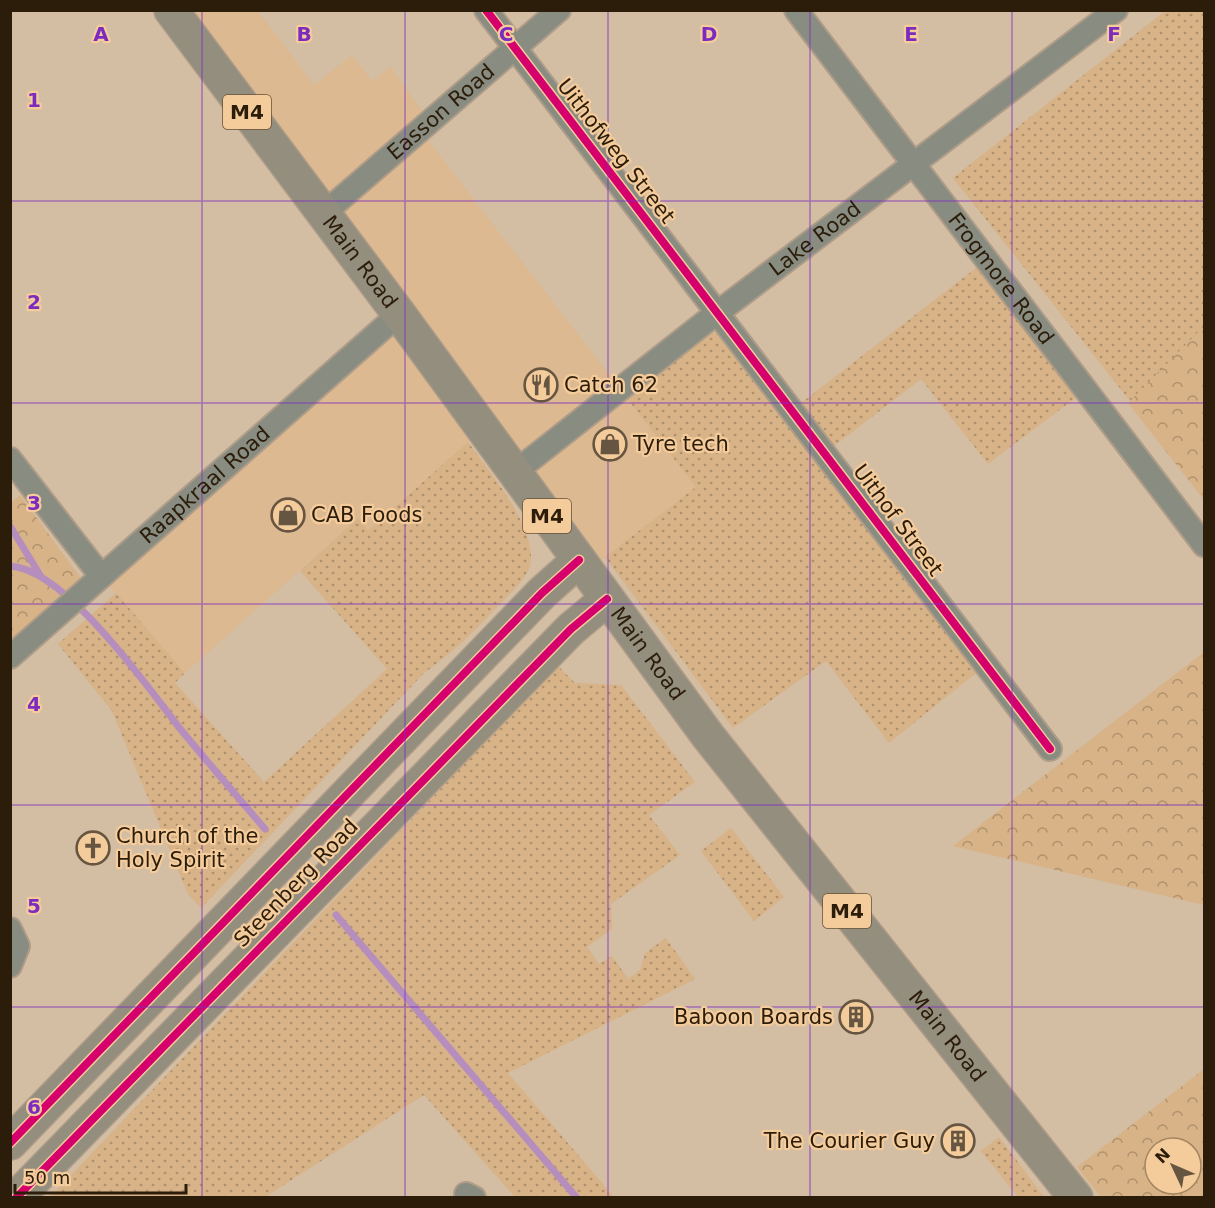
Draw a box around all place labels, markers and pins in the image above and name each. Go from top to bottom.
restaurant icon: Catch 62 [523,367,559,403]
place label: Catch 62 [564,373,658,397]
shop icon: Tyre tech [592,426,628,462]
place label: Tyre tech [632,432,729,456]
shop icon: CAB Foods [270,497,306,533]
place label: CAB Foods [311,503,422,527]
place label: Church of the Holy Spirit [116,824,258,872]
church icon: Church of the Holy Spirit [75,830,111,866]
building icon: Baboon Boards [838,999,874,1035]
place label: Baboon Boards [674,1005,833,1029]
building icon: The Courier Guy [940,1123,976,1159]
place label: The Courier Guy [763,1129,935,1153]

